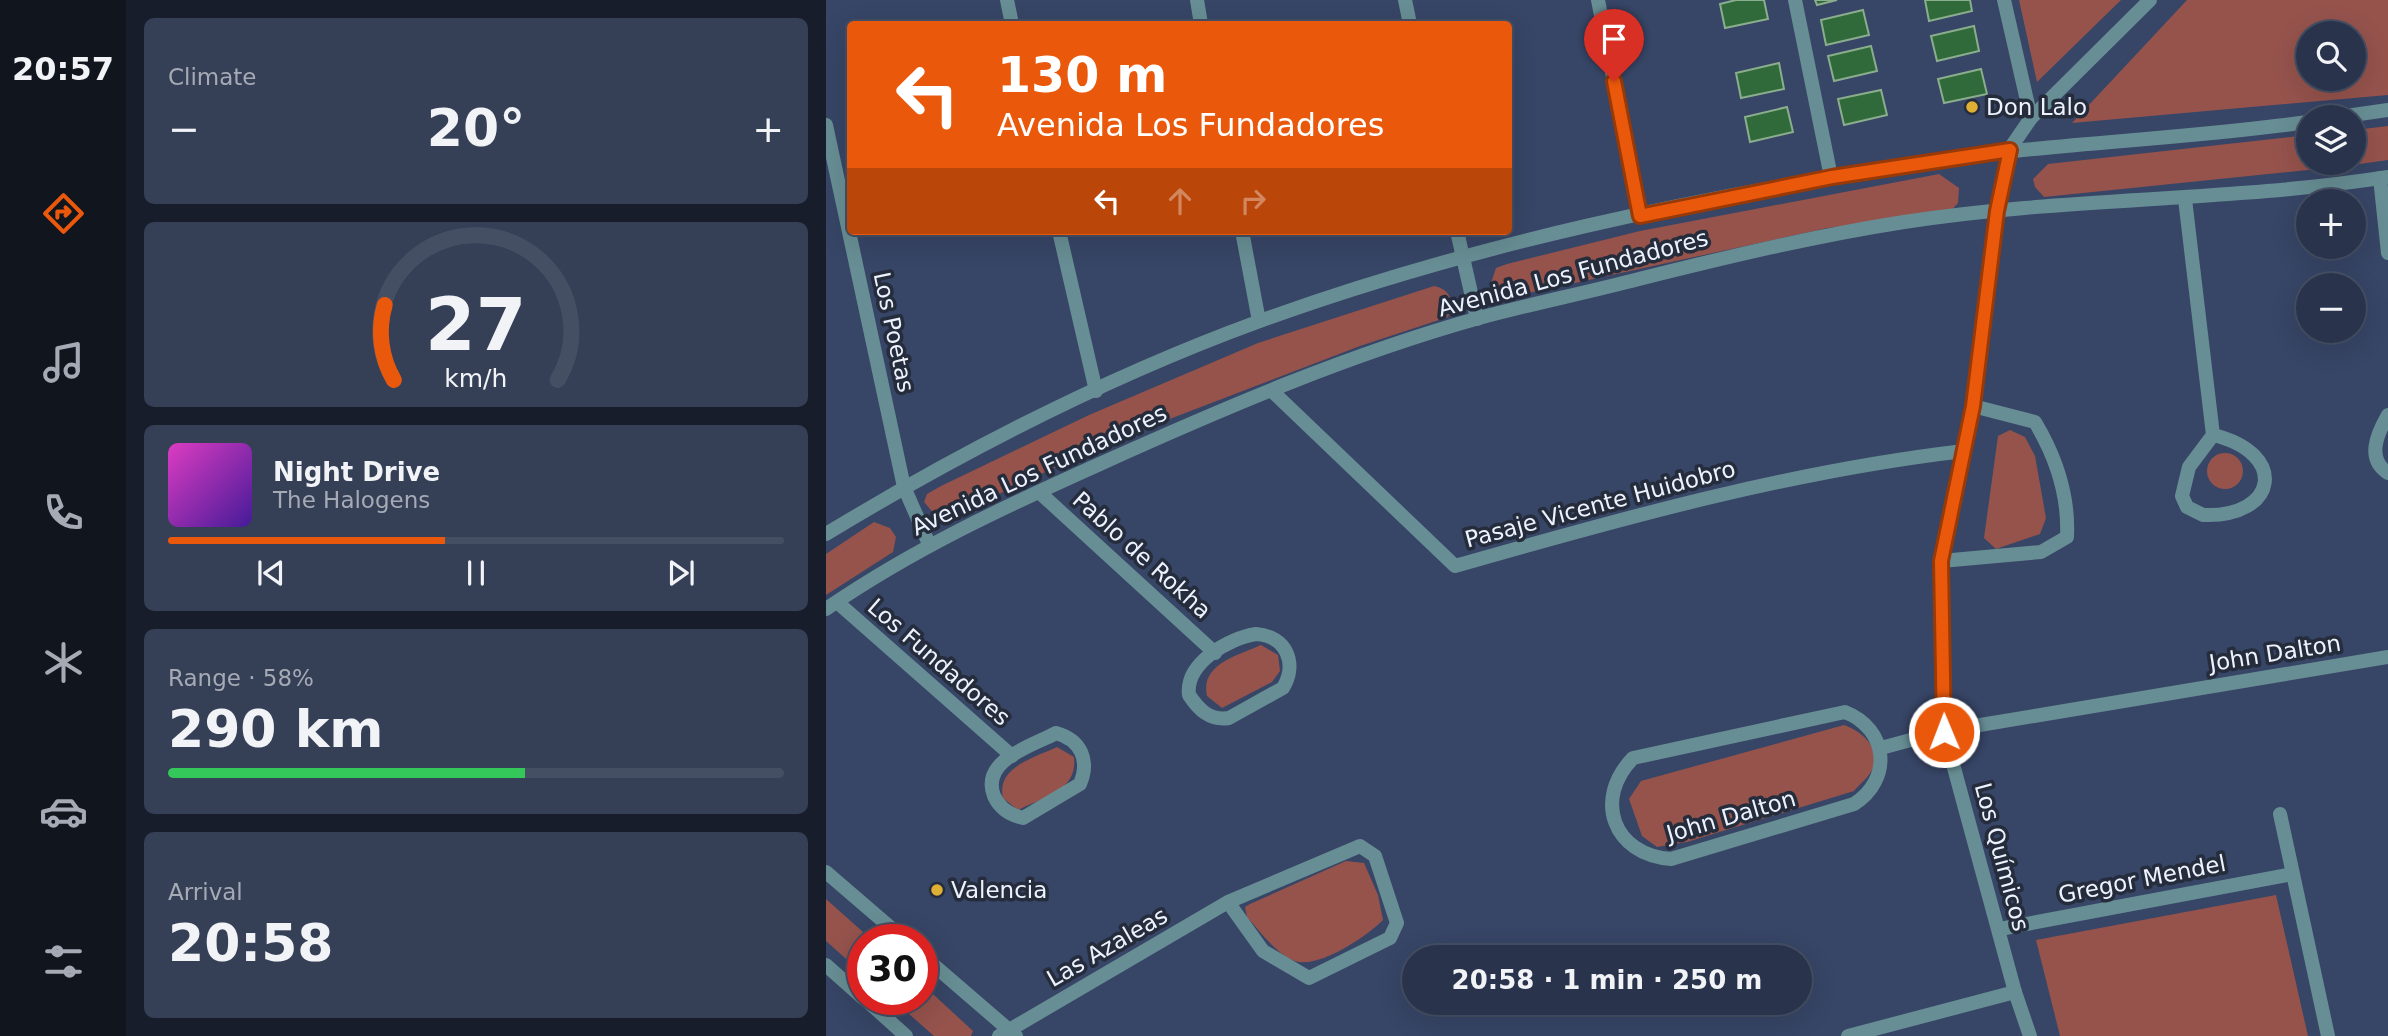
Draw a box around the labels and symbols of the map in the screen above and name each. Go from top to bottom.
pin [1584,9,1644,81]
place label: Don Lalo [1986,94,2087,120]
marker: Don Lalo [1964,99,1980,115]
street label: Avenida Los Fundadores [1435,224,1711,322]
street label: Los Poetas [869,270,919,394]
street label: Avenida Los Fundadores [907,399,1171,541]
street label: Pasaje Vicente Huidobro [1462,455,1738,553]
street label: Pablo de Rokha [1068,486,1216,624]
street label: Los Fundadores [863,593,1015,731]
street label: John Dalton [2205,630,2343,677]
position arrow [1907,695,1981,769]
street label: Los Químicos [1970,780,2034,934]
street label: John Dalton [1661,785,1799,847]
street label: Gregor Mendel [2056,850,2228,908]
place label: Valencia [951,877,1047,903]
marker: Valencia [929,882,945,898]
street label: Las Azaleas [1042,902,1172,992]
speed limit sign: 30 [847,924,938,1015]

